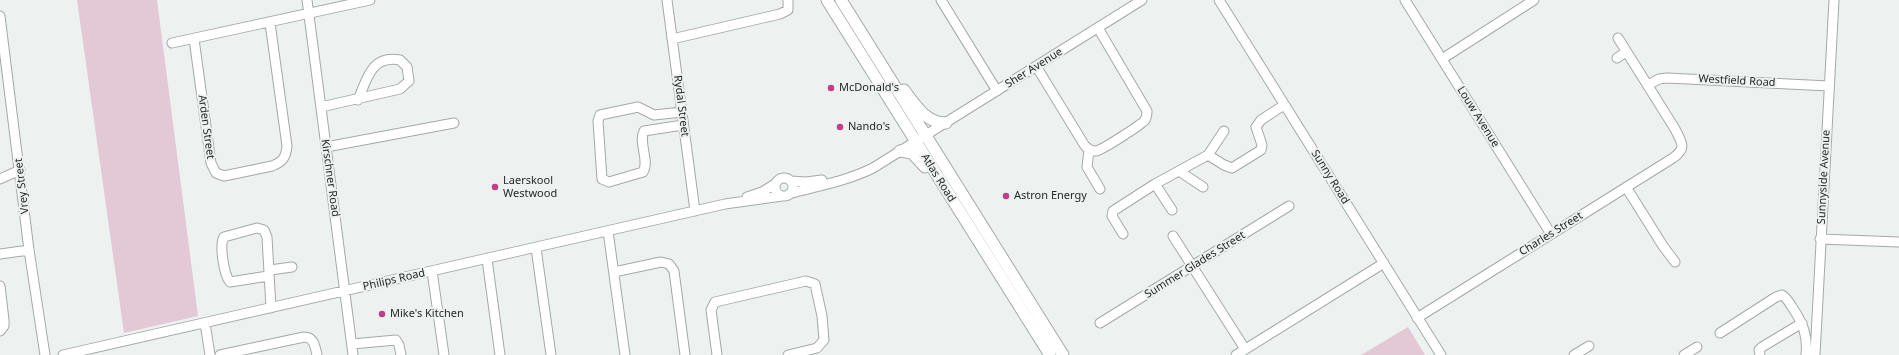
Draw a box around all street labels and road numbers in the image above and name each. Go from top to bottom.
street label: Sher Avenue [1003,45,1065,91]
street label: Westfield Road [1698,72,1776,90]
street label: Rydal Street [671,75,691,137]
street label: Louw Avenue [1454,84,1502,150]
street label: Arden Street [195,94,217,160]
street label: Sunnyside Avenue [1815,129,1833,225]
street label: Kirschner Road [318,138,342,218]
street label: Sunny Road [1308,147,1352,207]
street label: Atlas Road [918,151,958,205]
street label: Vrey Street [12,157,32,215]
street label: Charles Street [1517,209,1585,259]
street label: Summer Glades Street [1142,229,1248,301]
street label: Philips Road [362,266,426,294]

